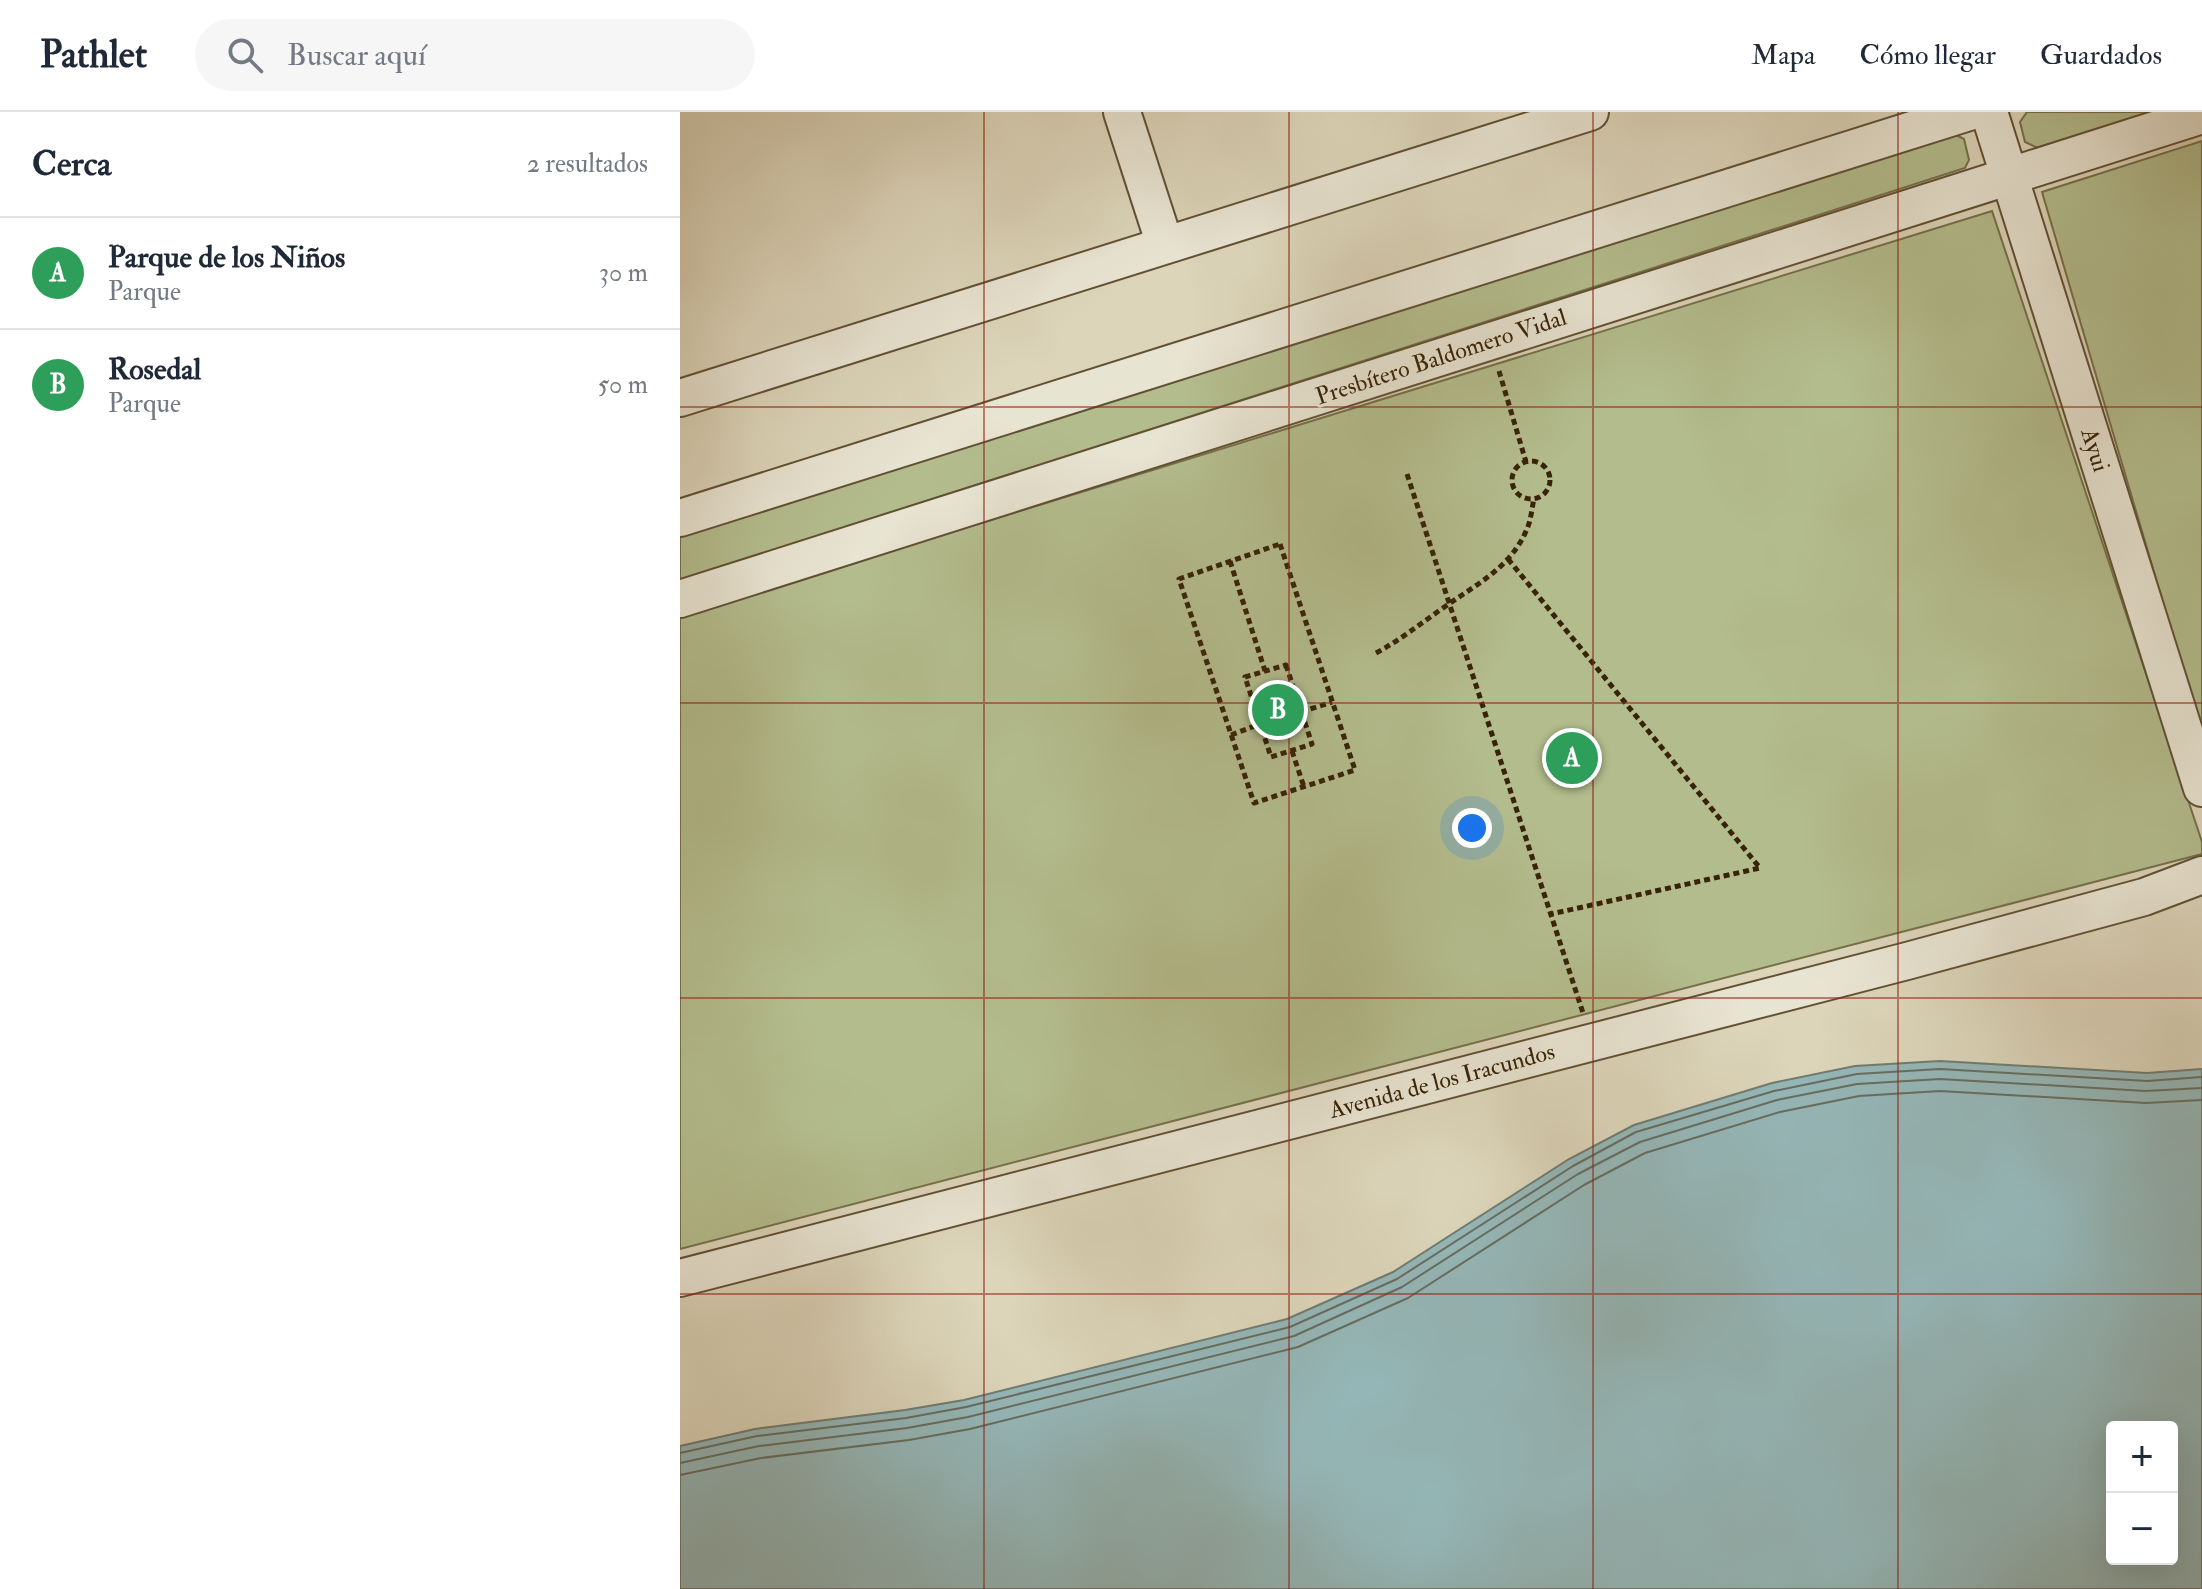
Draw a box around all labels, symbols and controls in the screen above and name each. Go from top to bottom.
search box [195,19,755,91]
text: Pathlet [40,31,147,79]
icon: search [223,33,267,77]
text: Buscar aquí [287,37,426,74]
text: Mapa [1751,38,1815,73]
text: Cómo llegar [1859,38,1996,73]
text: Guardados [2040,38,2162,73]
text: Cerca [32,143,111,186]
text: 2 resultados [527,148,648,180]
text: Parque de los Niños [108,239,345,276]
text: A [50,257,66,289]
text: 30 m [599,257,648,289]
text: Parque [108,276,181,308]
street label: Presbítero Baldomero Vidal [1312,302,1570,412]
text: Rosedal [108,351,201,388]
text: B [49,369,67,401]
text: 50 m [598,369,648,401]
text: Parque [108,388,181,420]
street label: Ayui [2073,423,2117,476]
pin: B [1252,680,1304,740]
pin: A [1546,728,1598,788]
your location [1452,808,1492,848]
street label: Avenida de los Iracundos [1325,1036,1558,1126]
map controls [2106,1421,2178,1565]
button: + [2106,1421,2178,1493]
button: − [2106,1493,2178,1565]

